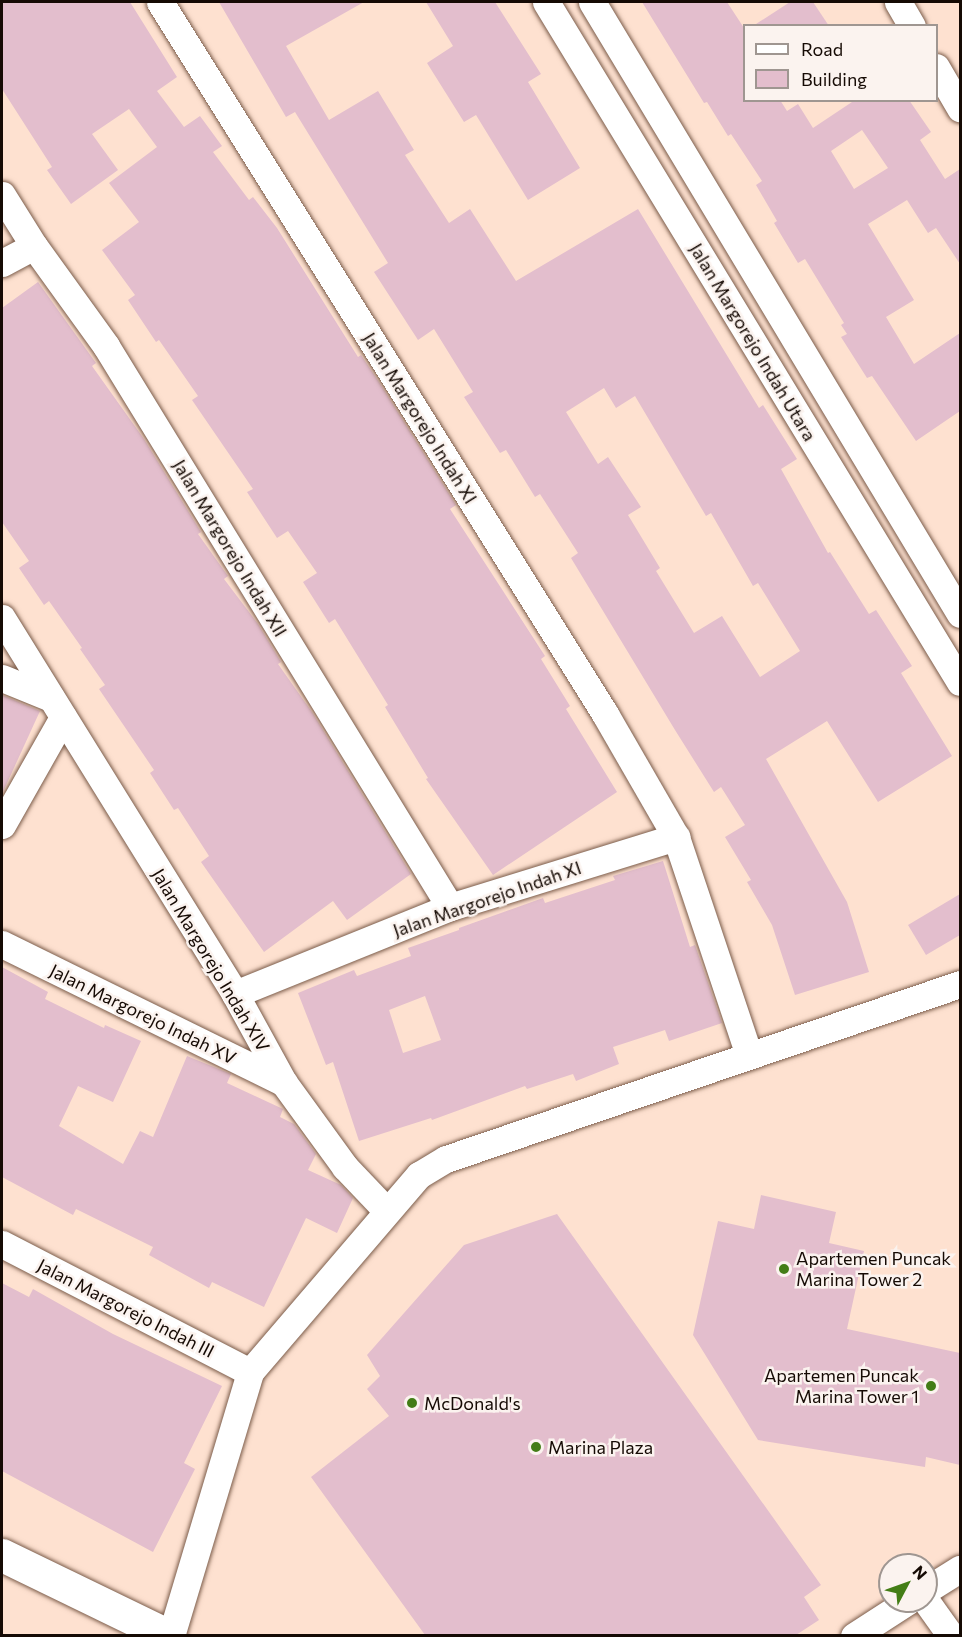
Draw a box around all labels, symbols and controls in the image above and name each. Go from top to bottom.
legend [743,24,938,102]
text: Road [801,38,843,60]
text: Building [801,68,867,90]
street label: Jalan Margorejo Indah Utara [685,239,821,445]
street label: Jalan Margorejo Indah XI [358,328,482,508]
street label: Jalan Margorejo Indah XII [169,456,291,640]
street label: Jalan Margorejo Indah XI [390,857,584,941]
street label: Jalan Margorejo Indah XIV [148,864,274,1056]
street label: Jalan Margorejo Indah XV [46,959,240,1069]
place label: Apartemen Puncak Marina Tower 2 [796,1248,951,1290]
street label: Jalan Margorejo Indah III [34,1254,218,1362]
marker: Apartemen Puncak Marina Tower 2 [777,1262,791,1276]
place label: Apartemen Puncak Marina Tower 1 [764,1365,919,1408]
marker: Apartemen Puncak Marina Tower 1 [924,1379,938,1393]
place label: McDonald's [424,1392,521,1414]
marker: McDonald's [405,1396,419,1410]
place label: Marina Plaza [548,1436,653,1458]
marker: Marina Plaza [529,1440,543,1454]
north arrow [878,1553,938,1613]
text: N [909,1561,932,1583]

